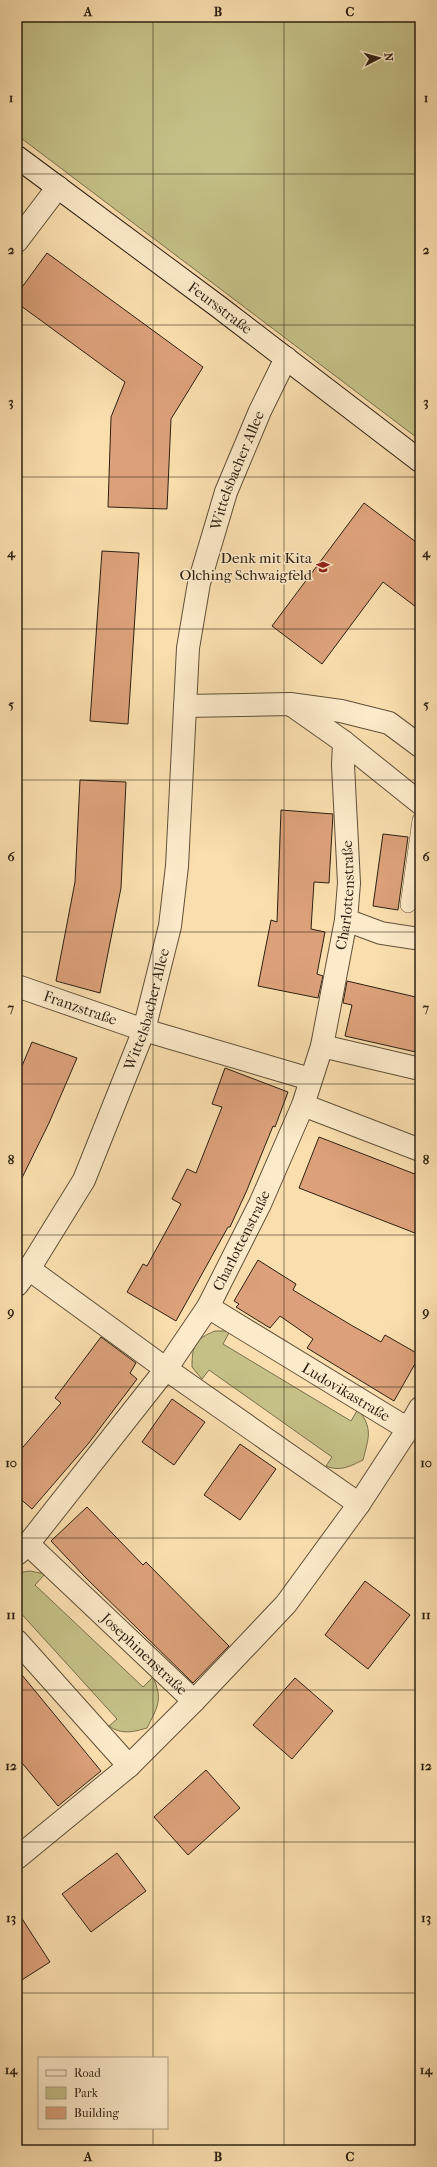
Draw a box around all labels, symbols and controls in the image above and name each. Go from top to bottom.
text: A [83,4,93,19]
text: B [214,4,223,19]
text: C [346,4,355,19]
north arrow [359,38,399,78]
text: N [382,52,395,62]
text: 1 [9,90,14,105]
text: 1 [424,90,429,105]
text: 2 [8,242,15,257]
text: 2 [423,242,430,257]
street label: Feursstraße [184,278,256,338]
text: 3 [8,394,14,410]
text: 3 [423,394,429,410]
street label: Wittelsbacher Allee [206,408,268,533]
text: 4 [6,545,16,561]
text: 4 [421,545,431,561]
place label: Denk mit Kita Olching Schwaigfeld [180,549,313,584]
school or university icon: Denk mit Kita Olching Schwaigfeld [315,559,331,575]
text: 5 [8,697,14,712]
text: 5 [423,697,429,712]
street label: Charlottenstraße [332,839,358,951]
text: 6 [7,849,15,864]
text: 6 [422,849,430,864]
street label: Wittelsbacher Allee [120,946,173,1074]
street label: Franzstraße [41,987,120,1029]
text: 7 [7,1000,15,1015]
text: 7 [422,1000,430,1015]
text: 8 [8,1152,15,1167]
text: 8 [423,1152,430,1167]
street label: Charlottenstraße [209,1187,274,1294]
text: 9 [7,1304,15,1320]
text: 9 [422,1304,430,1320]
street label: Ludovikastraße [299,1359,394,1426]
text: 10 [5,1455,17,1470]
text: 10 [420,1455,432,1470]
text: 11 [6,1607,16,1622]
text: 11 [421,1607,431,1622]
street label: Josephinenstraße [97,1608,191,1699]
text: 12 [5,1758,17,1773]
text: 12 [420,1758,432,1773]
text: 13 [6,1910,16,1926]
text: 13 [421,1910,431,1926]
legend [38,2057,168,2129]
text: 14 [5,2062,18,2078]
text: 14 [420,2062,433,2078]
text: Road [74,2066,101,2080]
text: Park [74,2086,99,2100]
text: Building [74,2106,119,2120]
text: A [83,2149,93,2164]
text: B [214,2149,223,2164]
text: C [346,2149,355,2164]

